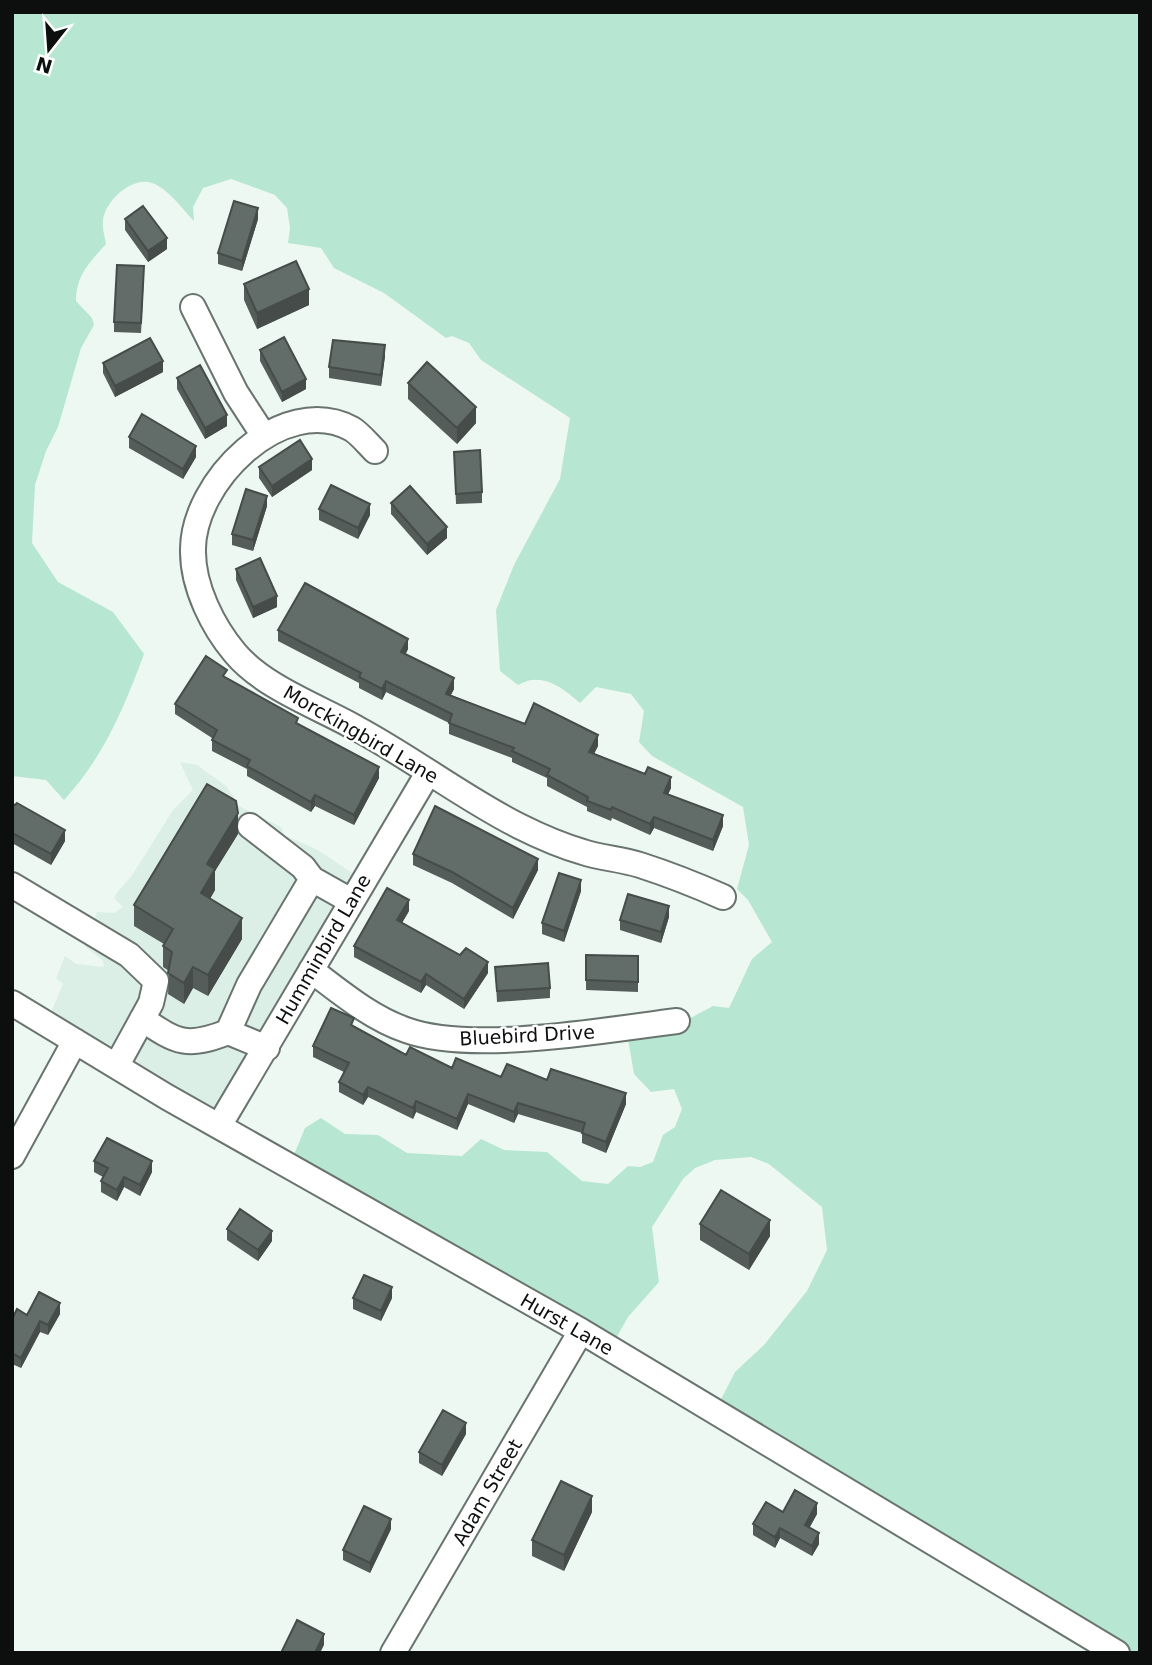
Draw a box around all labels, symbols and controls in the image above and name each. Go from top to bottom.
north arrow [14,14,84,84]
text: N [33,52,55,78]
street label: Morckingbird Lane [280,681,442,787]
street label: Humminbird Lane [271,870,375,1028]
street label: Bluebird Drive [459,1020,595,1050]
street label: Hurst Lane [517,1289,617,1359]
street label: Adam Street [448,1435,526,1549]

